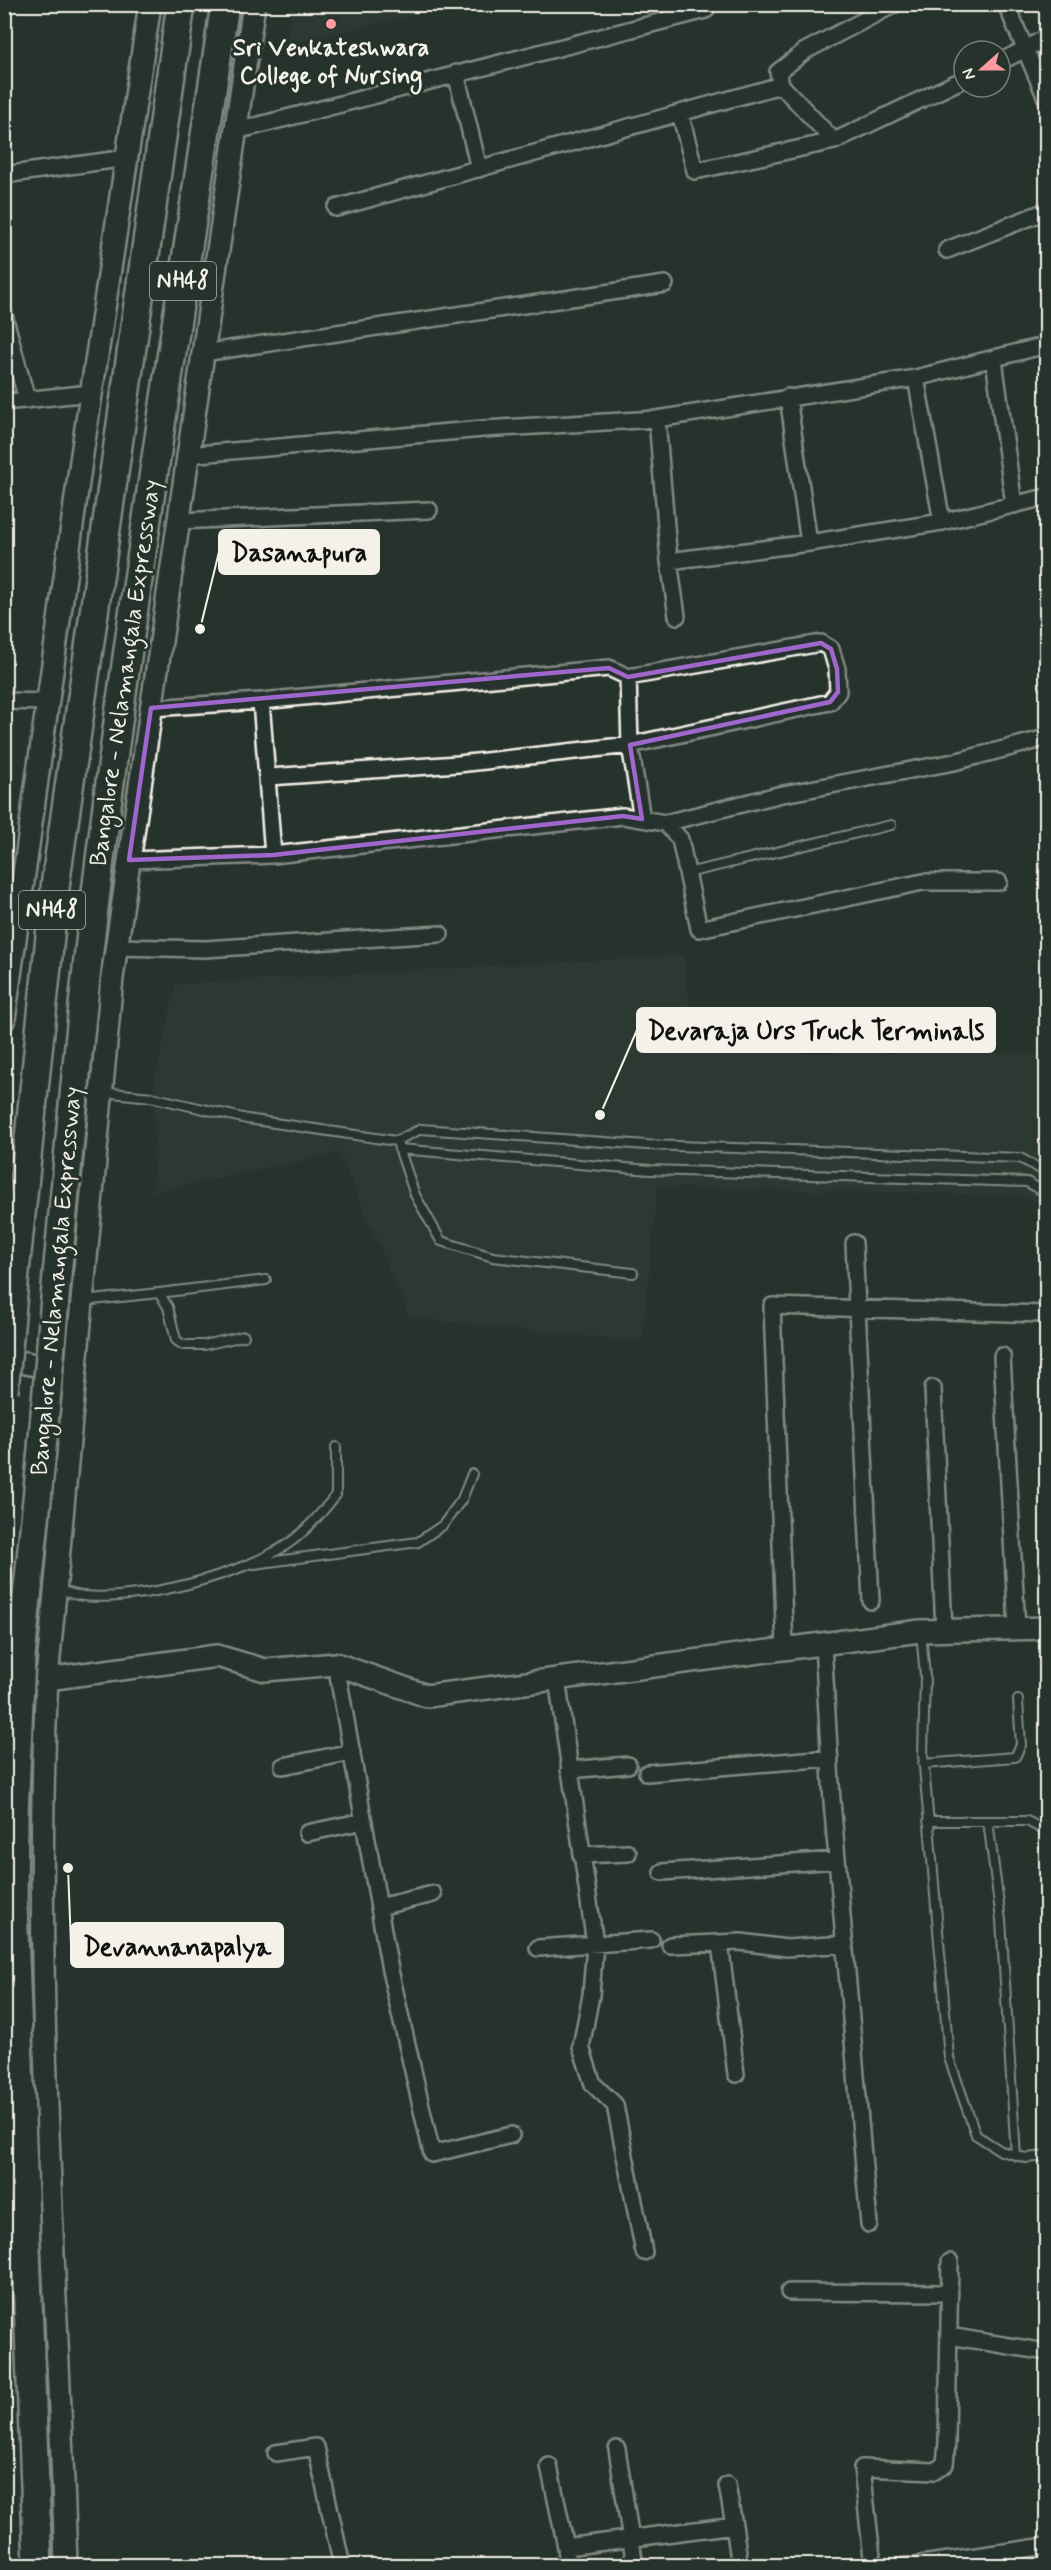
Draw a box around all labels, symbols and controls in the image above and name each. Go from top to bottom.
marker: Sri Venkateshwara College of Nursing [324,17,338,31]
place label: Sri Venkateshwara College of Nursing [233,33,429,95]
north arrow [952,39,1012,99]
text: N [958,65,981,83]
road number: NH48 [150,262,216,300]
street label: Bangalore - Nelamangala Expressway [83,478,171,869]
callout: Dasanapura [219,530,379,574]
text: Dasanapura [231,537,367,571]
road number: NH48 [19,891,85,929]
callout: Devaraja Urs Truck Terminals [637,1008,995,1052]
text: Devaraja Urs Truck Terminals [647,1015,985,1049]
street label: Bangalore - Nelamangala Expressway [25,1085,92,1477]
callout: Devannanapalya [71,1923,283,1967]
text: Devannanapalya [83,1931,272,1965]

